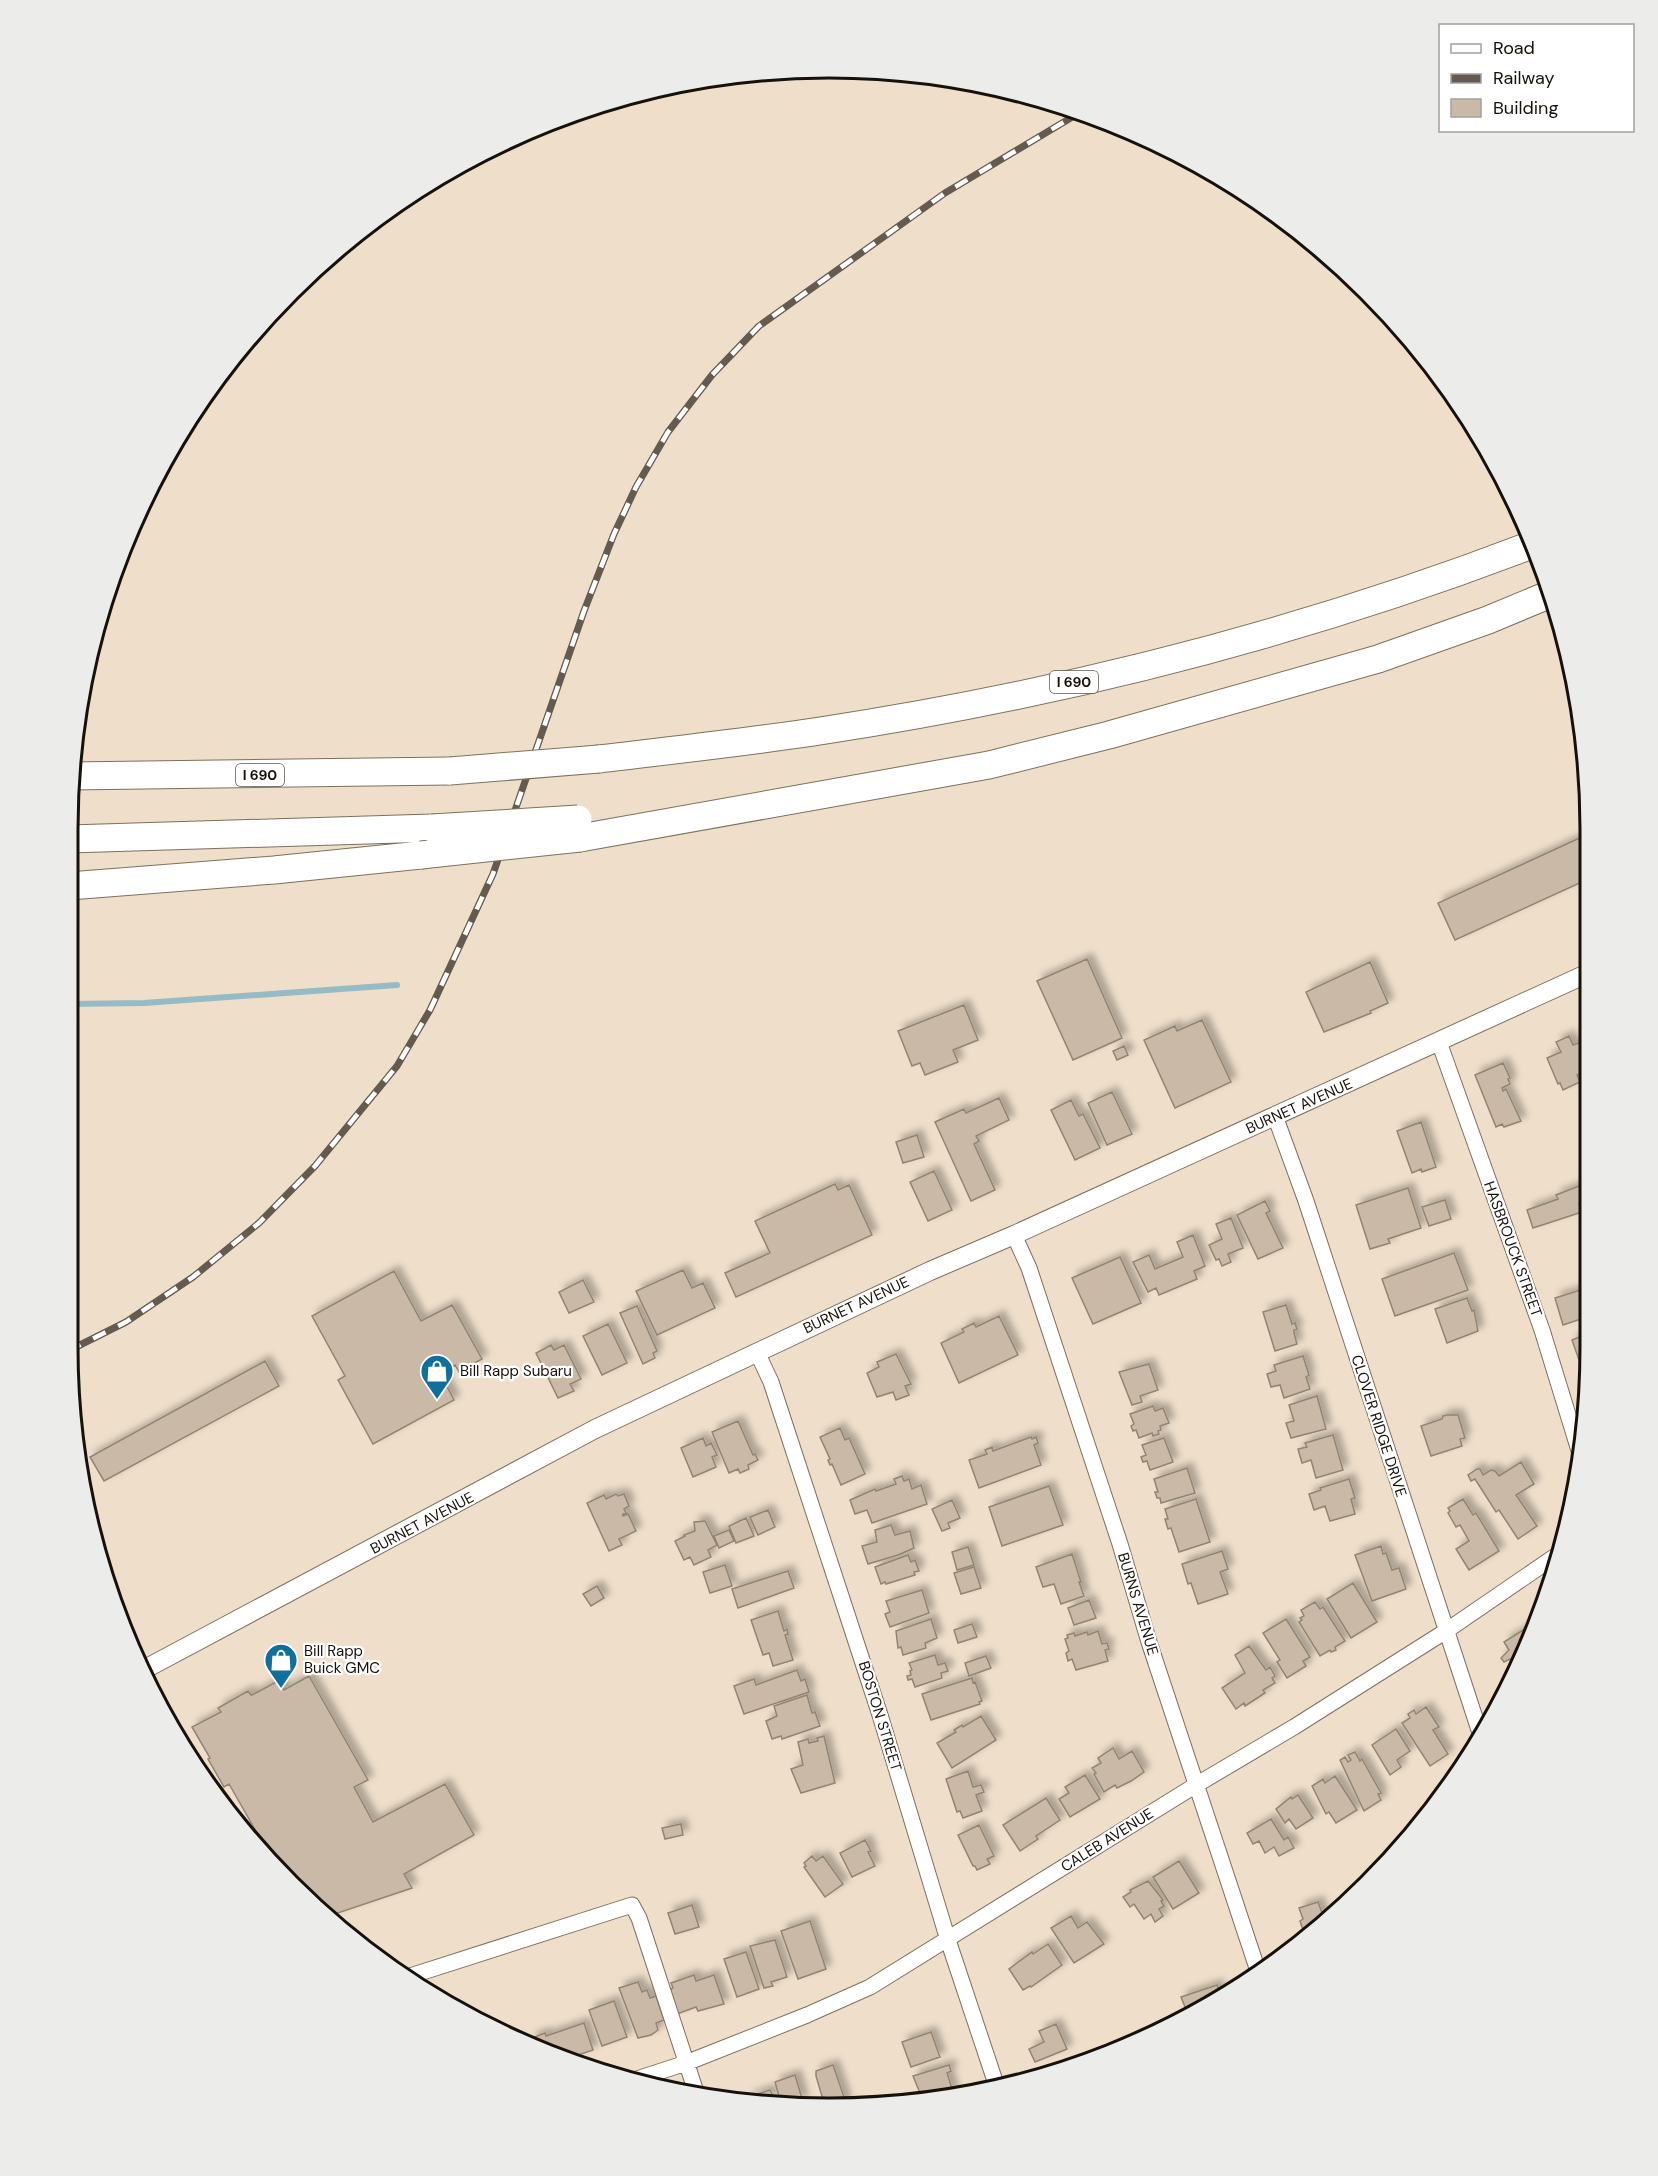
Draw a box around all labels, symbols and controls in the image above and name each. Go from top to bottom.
legend [1439,24,1634,132]
text: Road [1493,36,1535,60]
text: Railway [1493,66,1555,90]
text: Building [1493,96,1558,120]
road number: I 690 [1050,671,1098,693]
road number: I 690 [236,764,284,786]
street label: BURNET AVENUE [1243,1074,1355,1138]
street label: HASBROUCK STREET [1479,1178,1547,1320]
street label: BURNET AVENUE [800,1272,912,1338]
street label: CLOVER RIDGE DRIVE [1347,1352,1411,1500]
shop icon: Bill Rapp Subaru [419,1353,455,1400]
place label: Bill Rapp Subaru [460,1361,572,1381]
street label: BURNET AVENUE [367,1487,477,1559]
street label: BURNS AVENUE [1113,1550,1163,1658]
place label: Bill Rapp Buick GMC [304,1641,380,1678]
shop icon: Bill Rapp Buick GMC [263,1642,299,1689]
street label: BOSTON STREET [854,1659,906,1773]
street label: CALEB AVENUE [1057,1804,1157,1876]

